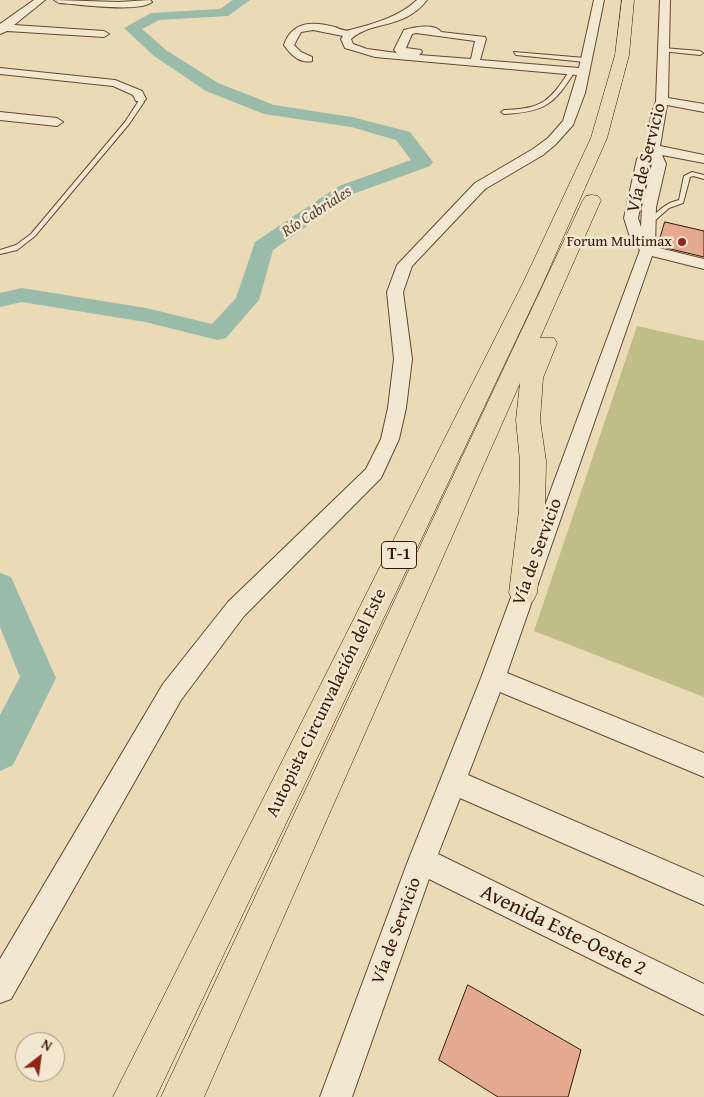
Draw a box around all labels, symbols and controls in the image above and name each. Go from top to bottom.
street label: Vía de Servicio [623,101,671,215]
water label: Río Cabriales [279,182,355,242]
place label: Forum Multimax [567,233,672,251]
marker: Forum Multimax [676,236,688,248]
street label: Vía de Servicio [509,496,567,608]
road number: T-1 [382,542,416,568]
street label: Autopista Circunvalación del Este [262,585,392,821]
street label: Vía de Servicio [368,875,426,987]
street label: Avenida Este-Oeste 2 [476,880,650,982]
north arrow [15,1032,65,1082]
text: N [38,1034,56,1056]

